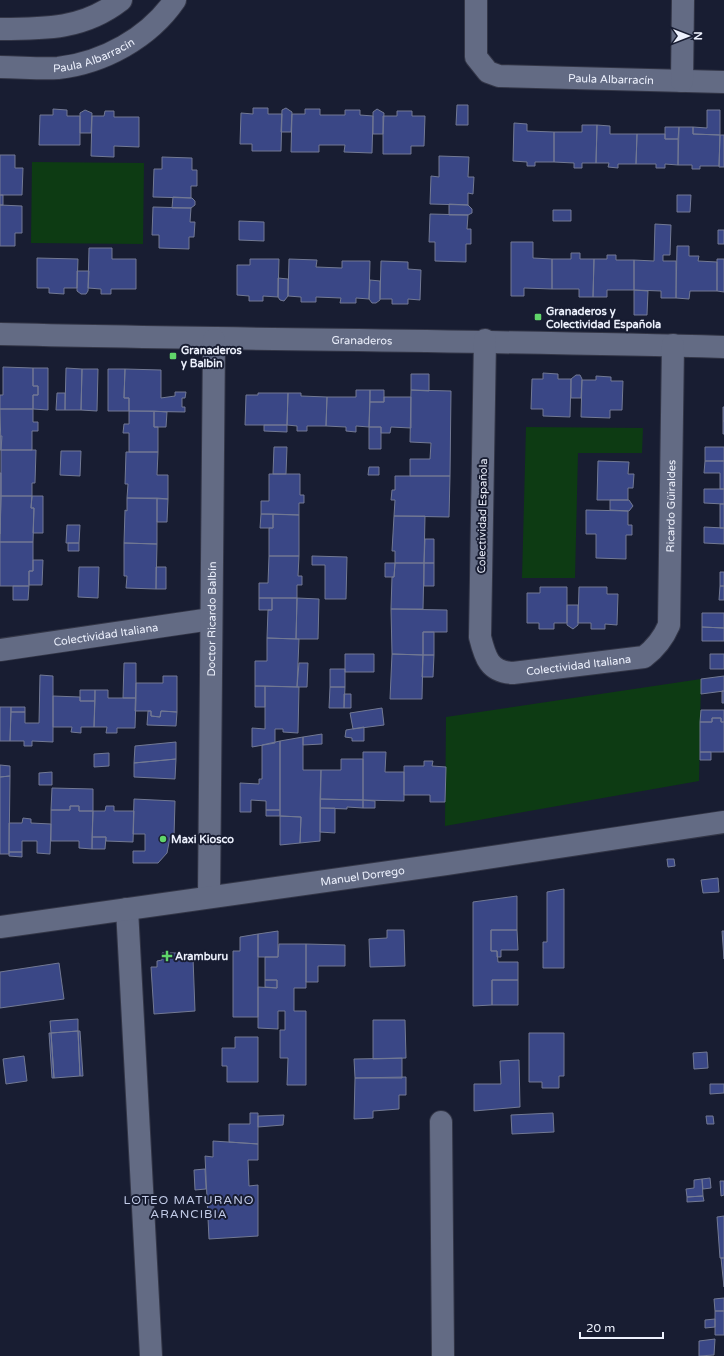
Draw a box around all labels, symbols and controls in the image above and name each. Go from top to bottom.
north arrow [668,16,708,56]
text: N [691,32,704,40]
street label: Paula Albarracín [53,35,137,75]
street label: Paula Albarracín [568,72,654,87]
place label: Granaderos y Colectividad Española [546,305,661,332]
marker: Granaderos y Colectividad Española [533,312,543,322]
street label: Granaderos [331,334,392,348]
place label: Granaderos y Balbin [181,344,243,371]
marker: Granaderos y Balbin [168,351,178,361]
street label: Colectividad Española [475,458,490,574]
street label: Ricardo Güiraldes [664,460,678,552]
street label: Doctor Ricardo Balbín [205,562,219,676]
street label: Colectividad Italiana [53,621,159,649]
street label: Colectividad Italiana [525,653,632,678]
place label: Maxi Kiosco [171,833,234,846]
marker: Maxi Kiosco [158,834,168,844]
street label: Manuel Dorrego [319,864,406,889]
place label: Aramburu [175,950,228,963]
marker: Aramburu [162,951,172,961]
district label: LOTEO MATURANO ARANCIBIA [123,1193,255,1221]
scale bar [580,1314,663,1340]
text: 20 m [586,1321,615,1335]

